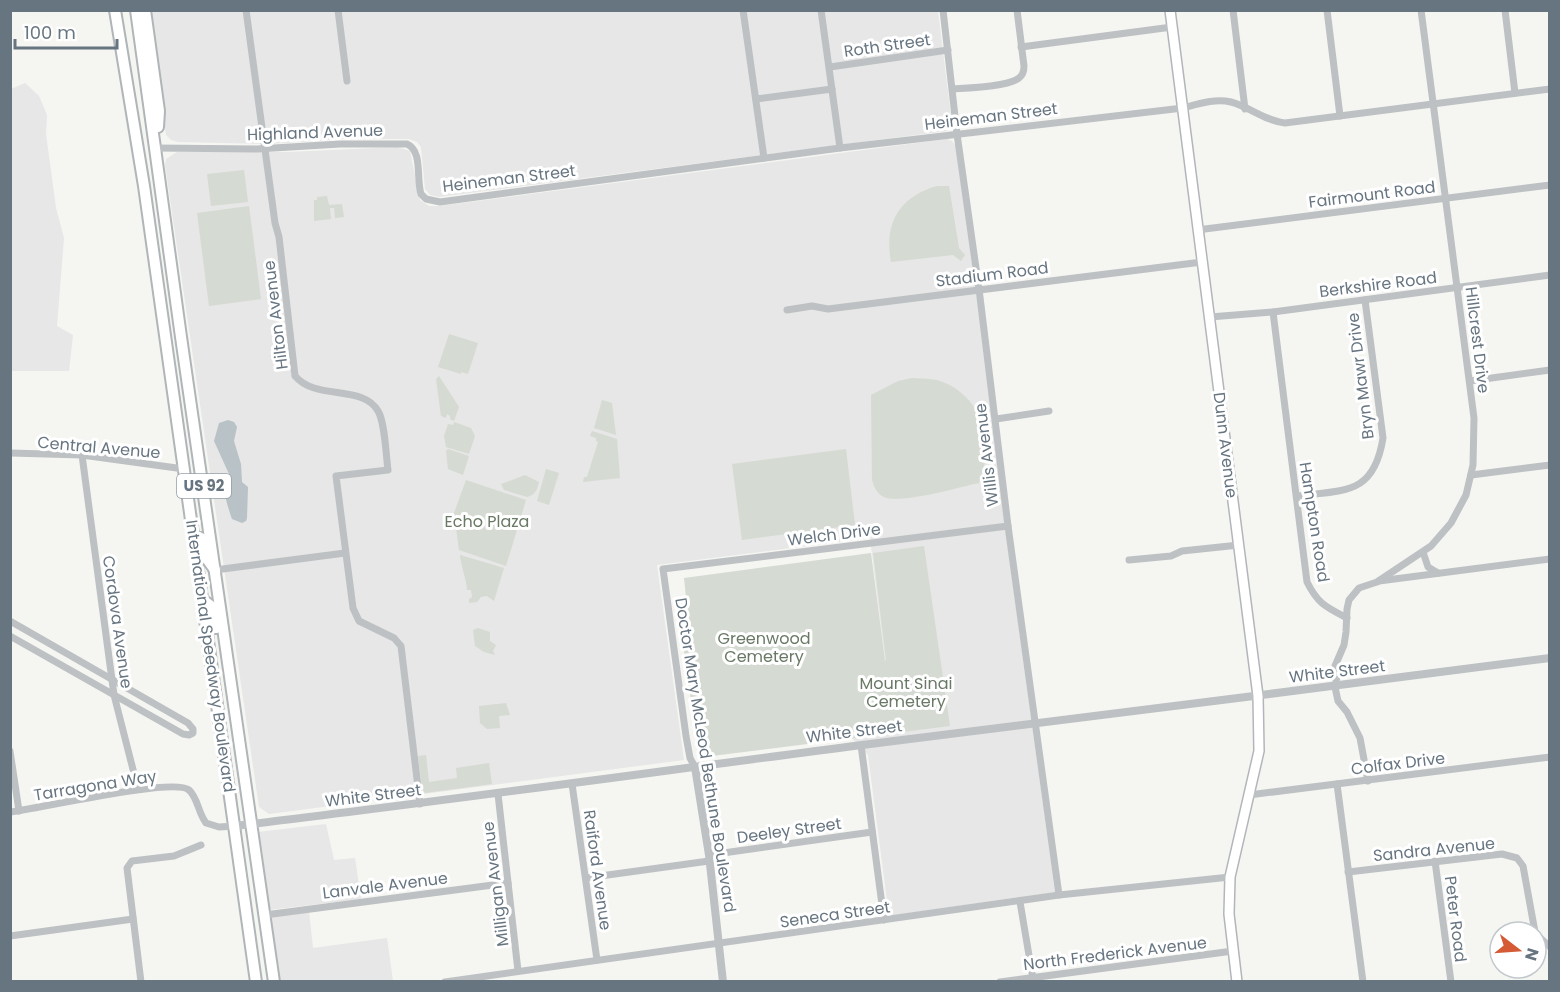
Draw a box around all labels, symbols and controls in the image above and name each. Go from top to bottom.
scale bar [15,12,117,50]
text: 100 m [24,20,76,45]
street label: Roth Street [842,28,932,63]
street label: Heineman Street [923,97,1059,136]
street label: Highland Avenue [247,119,384,146]
street label: Heineman Street [441,159,577,198]
street label: Fairmount Road [1307,175,1437,214]
street label: Stadium Road [934,256,1050,293]
street label: Hilton Avenue [257,259,294,371]
street label: Berkshire Road [1318,266,1438,303]
street label: Hillcrest Drive [1460,286,1495,395]
street label: Bryn Mawr Drive [1341,311,1380,441]
street label: Dunn Avenue [1208,391,1243,499]
street label: Willis Avenue [969,402,1004,508]
street label: Central Avenue [36,431,162,464]
street label: Hampton Road [1294,460,1335,584]
road number: US 92 [177,474,231,498]
park label: Echo Plaza [445,510,529,533]
street label: Welch Drive [786,517,882,552]
street label: International Speedway Boulevard [180,518,241,794]
street label: Cordova Avenue [97,554,138,690]
street label: Doctor Mary McLeod Bethune Boulevard [669,596,742,914]
park label: Greenwood Cemetery [718,627,810,668]
street label: White Street [1288,654,1387,689]
park label: Mount Sinai Cemetery [860,672,952,713]
street label: White Street [805,714,904,749]
street label: Colfax Drive [1350,746,1447,781]
street label: Tarragona Way [32,764,158,807]
street label: White Street [324,778,423,813]
street label: Raiford Avenue [578,808,617,932]
street label: Deeley Street [735,812,843,849]
street label: Milligan Avenue [476,820,515,948]
street label: Sandra Avenue [1372,832,1496,867]
street label: Lanvale Avenue [321,866,449,905]
street label: Peter Road [1439,875,1472,964]
street label: Seneca Street [778,895,892,934]
north arrow [1488,920,1548,980]
street label: North Frederick Avenue [1022,931,1208,976]
text: N [1519,945,1545,963]

